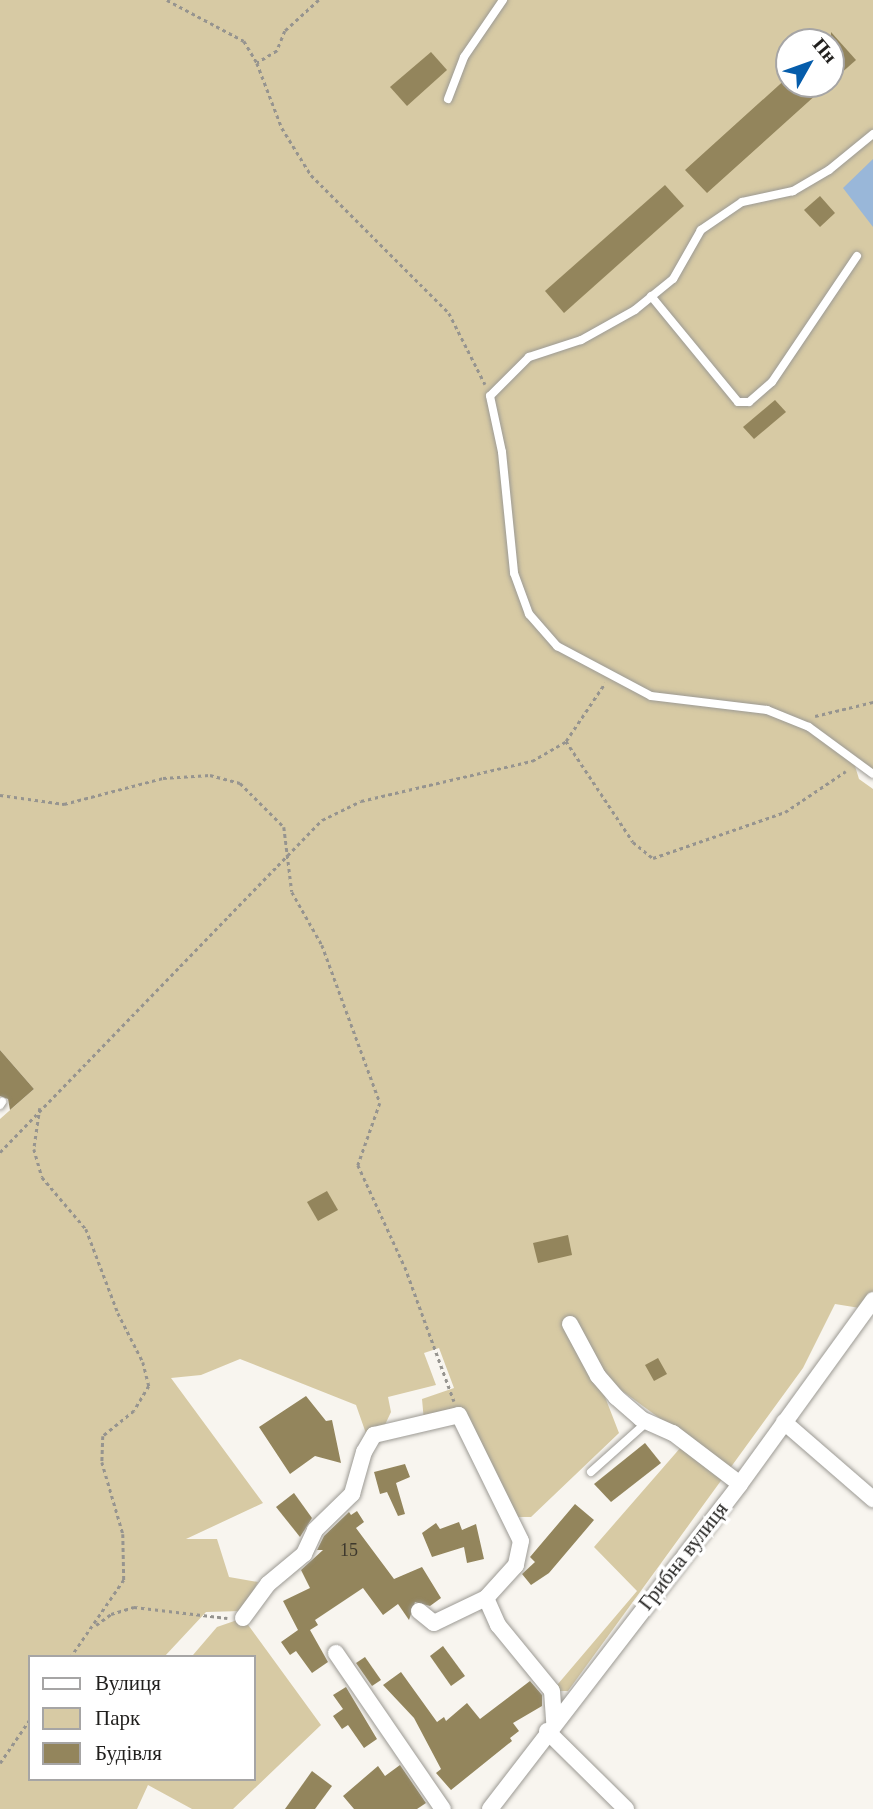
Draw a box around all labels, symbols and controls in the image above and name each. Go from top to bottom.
north arrow [775,28,845,98]
text: Пн [809,34,841,67]
street label: Грибна вулиця [633,1497,733,1615]
house number: 15 [340,1539,358,1561]
legend [28,1655,256,1781]
text: Вулиця [95,1671,161,1695]
text: Парк [95,1706,140,1730]
text: Будівля [95,1741,162,1765]

